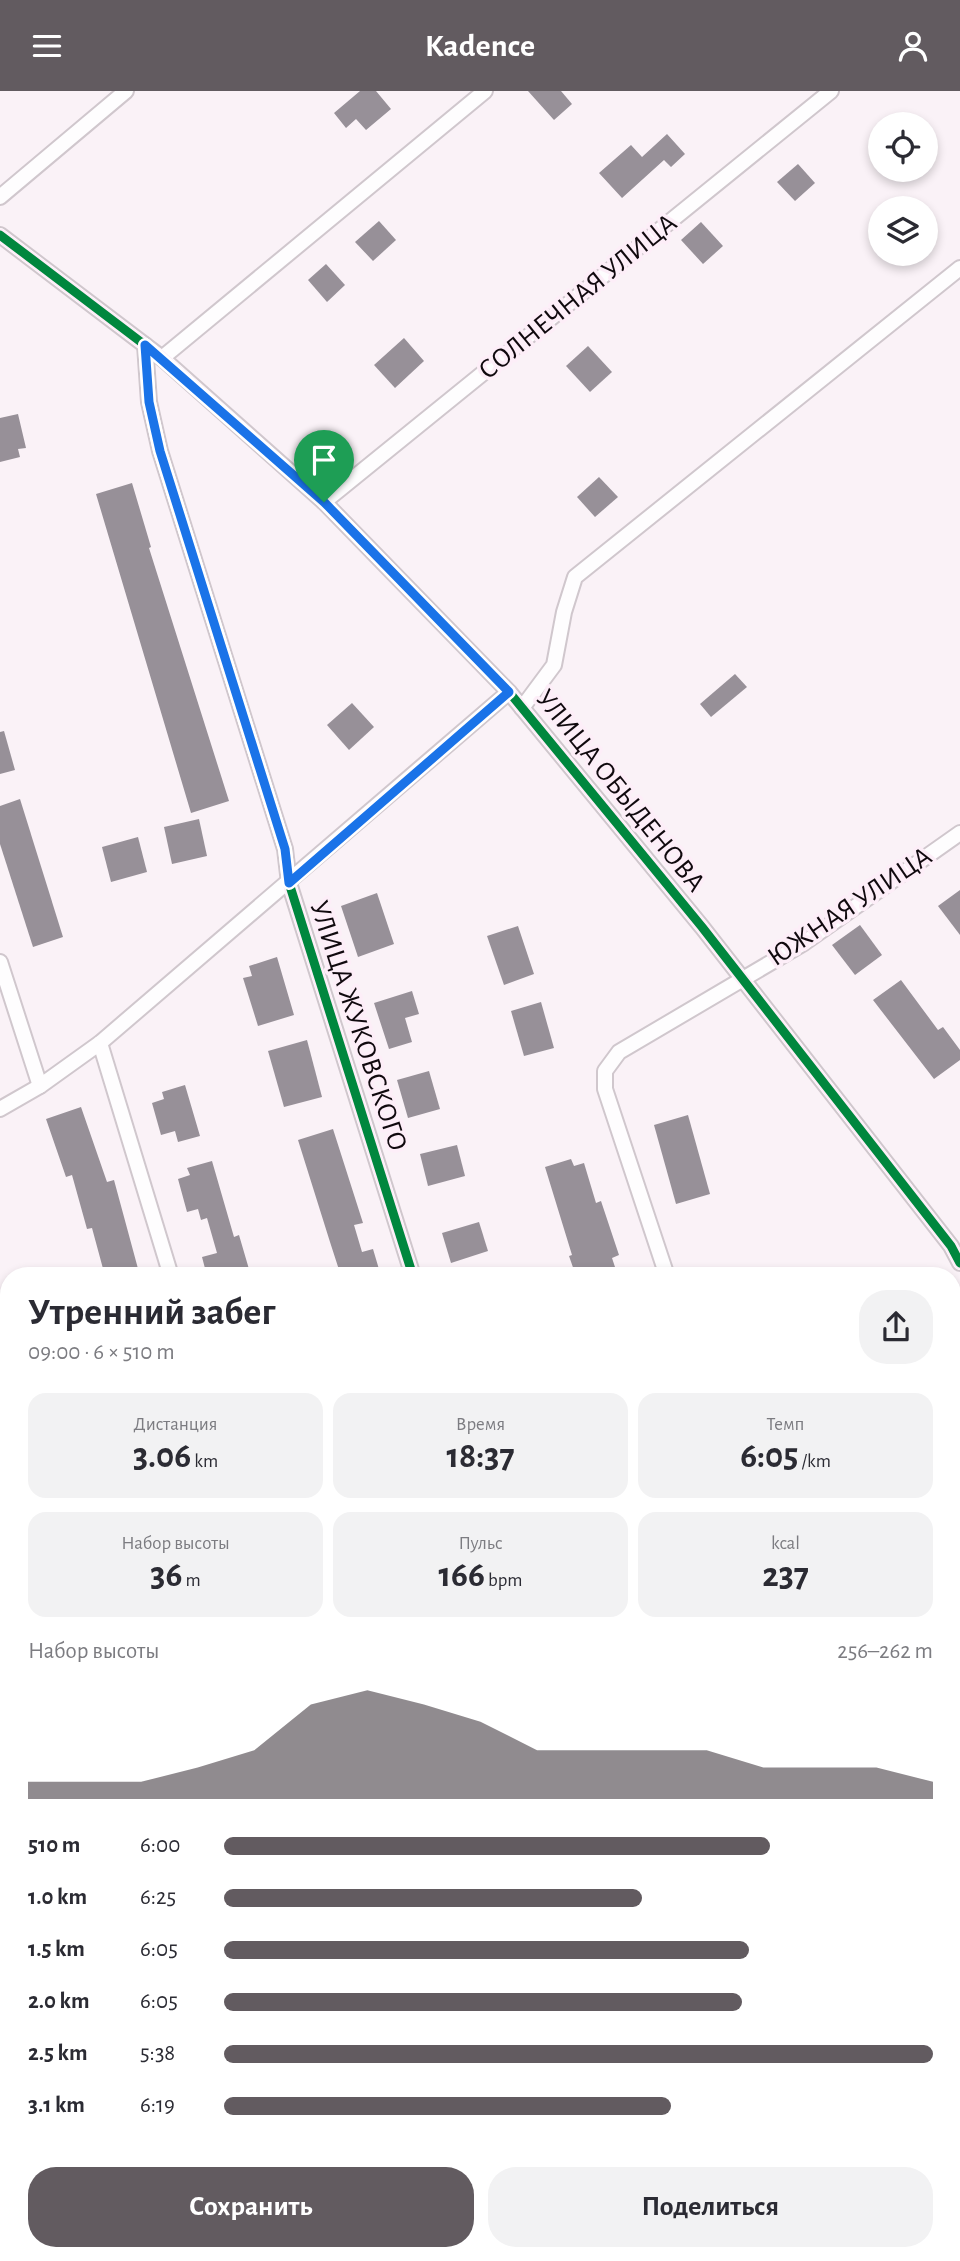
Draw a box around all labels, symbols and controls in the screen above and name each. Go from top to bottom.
icon: menu [28,27,66,65]
icon: person [894,27,932,65]
text: Kadence [425,30,535,62]
map controls [868,112,938,266]
button: locate [868,112,938,182]
button: layers [868,196,938,266]
street label: СОЛНЕЧНАЯ УЛИЦА [474,209,682,385]
pin [294,430,354,502]
icon: arrive [305,441,343,479]
street label: УЛИЦА ОБЫДЕНОВА [530,685,710,897]
street label: ЮЖНАЯ УЛИЦА [763,842,937,972]
street label: УЛИЦА ЖУКОВСКОГО [304,897,412,1155]
button: share [859,1290,933,1364]
text: Утренний забег [28,1294,275,1332]
text: 09:00 · 6 × 510 m [28,1341,175,1364]
text: Дистанция [134,1415,218,1434]
text: Время [456,1415,505,1434]
text: Темп [767,1415,804,1434]
text: 3.06 [133,1439,191,1474]
text: 18:37 [446,1439,515,1474]
text: 6:05 [740,1439,798,1474]
text: km [191,1452,218,1471]
text: /km [798,1452,831,1471]
text: Набор высоты [121,1534,230,1553]
text: Пульс [458,1534,503,1553]
text: kcal [771,1534,800,1553]
text: 36 [150,1558,182,1593]
text: 166 [438,1558,485,1593]
text: 237 [762,1558,809,1593]
text: m [182,1571,201,1590]
text: bpm [485,1571,523,1590]
text: Набор высоты [28,1640,160,1663]
text: 256–262 m [837,1640,933,1663]
text: 510 m [28,1834,80,1857]
text: 6:00 [140,1834,180,1857]
text: 1.0 km [28,1886,87,1909]
text: 6:25 [140,1886,176,1909]
text: 1.5 km [28,1938,85,1961]
text: 6:05 [140,1938,178,1961]
text: 2.0 km [28,1990,90,2013]
text: 6:05 [140,1990,178,2013]
text: 2.5 km [28,2042,87,2065]
text: 5:38 [140,2042,175,2065]
text: 3.1 km [28,2094,85,2117]
text: 6:19 [140,2094,175,2117]
button: Сохранить [28,2167,474,2247]
button: Поделиться [488,2167,933,2247]

